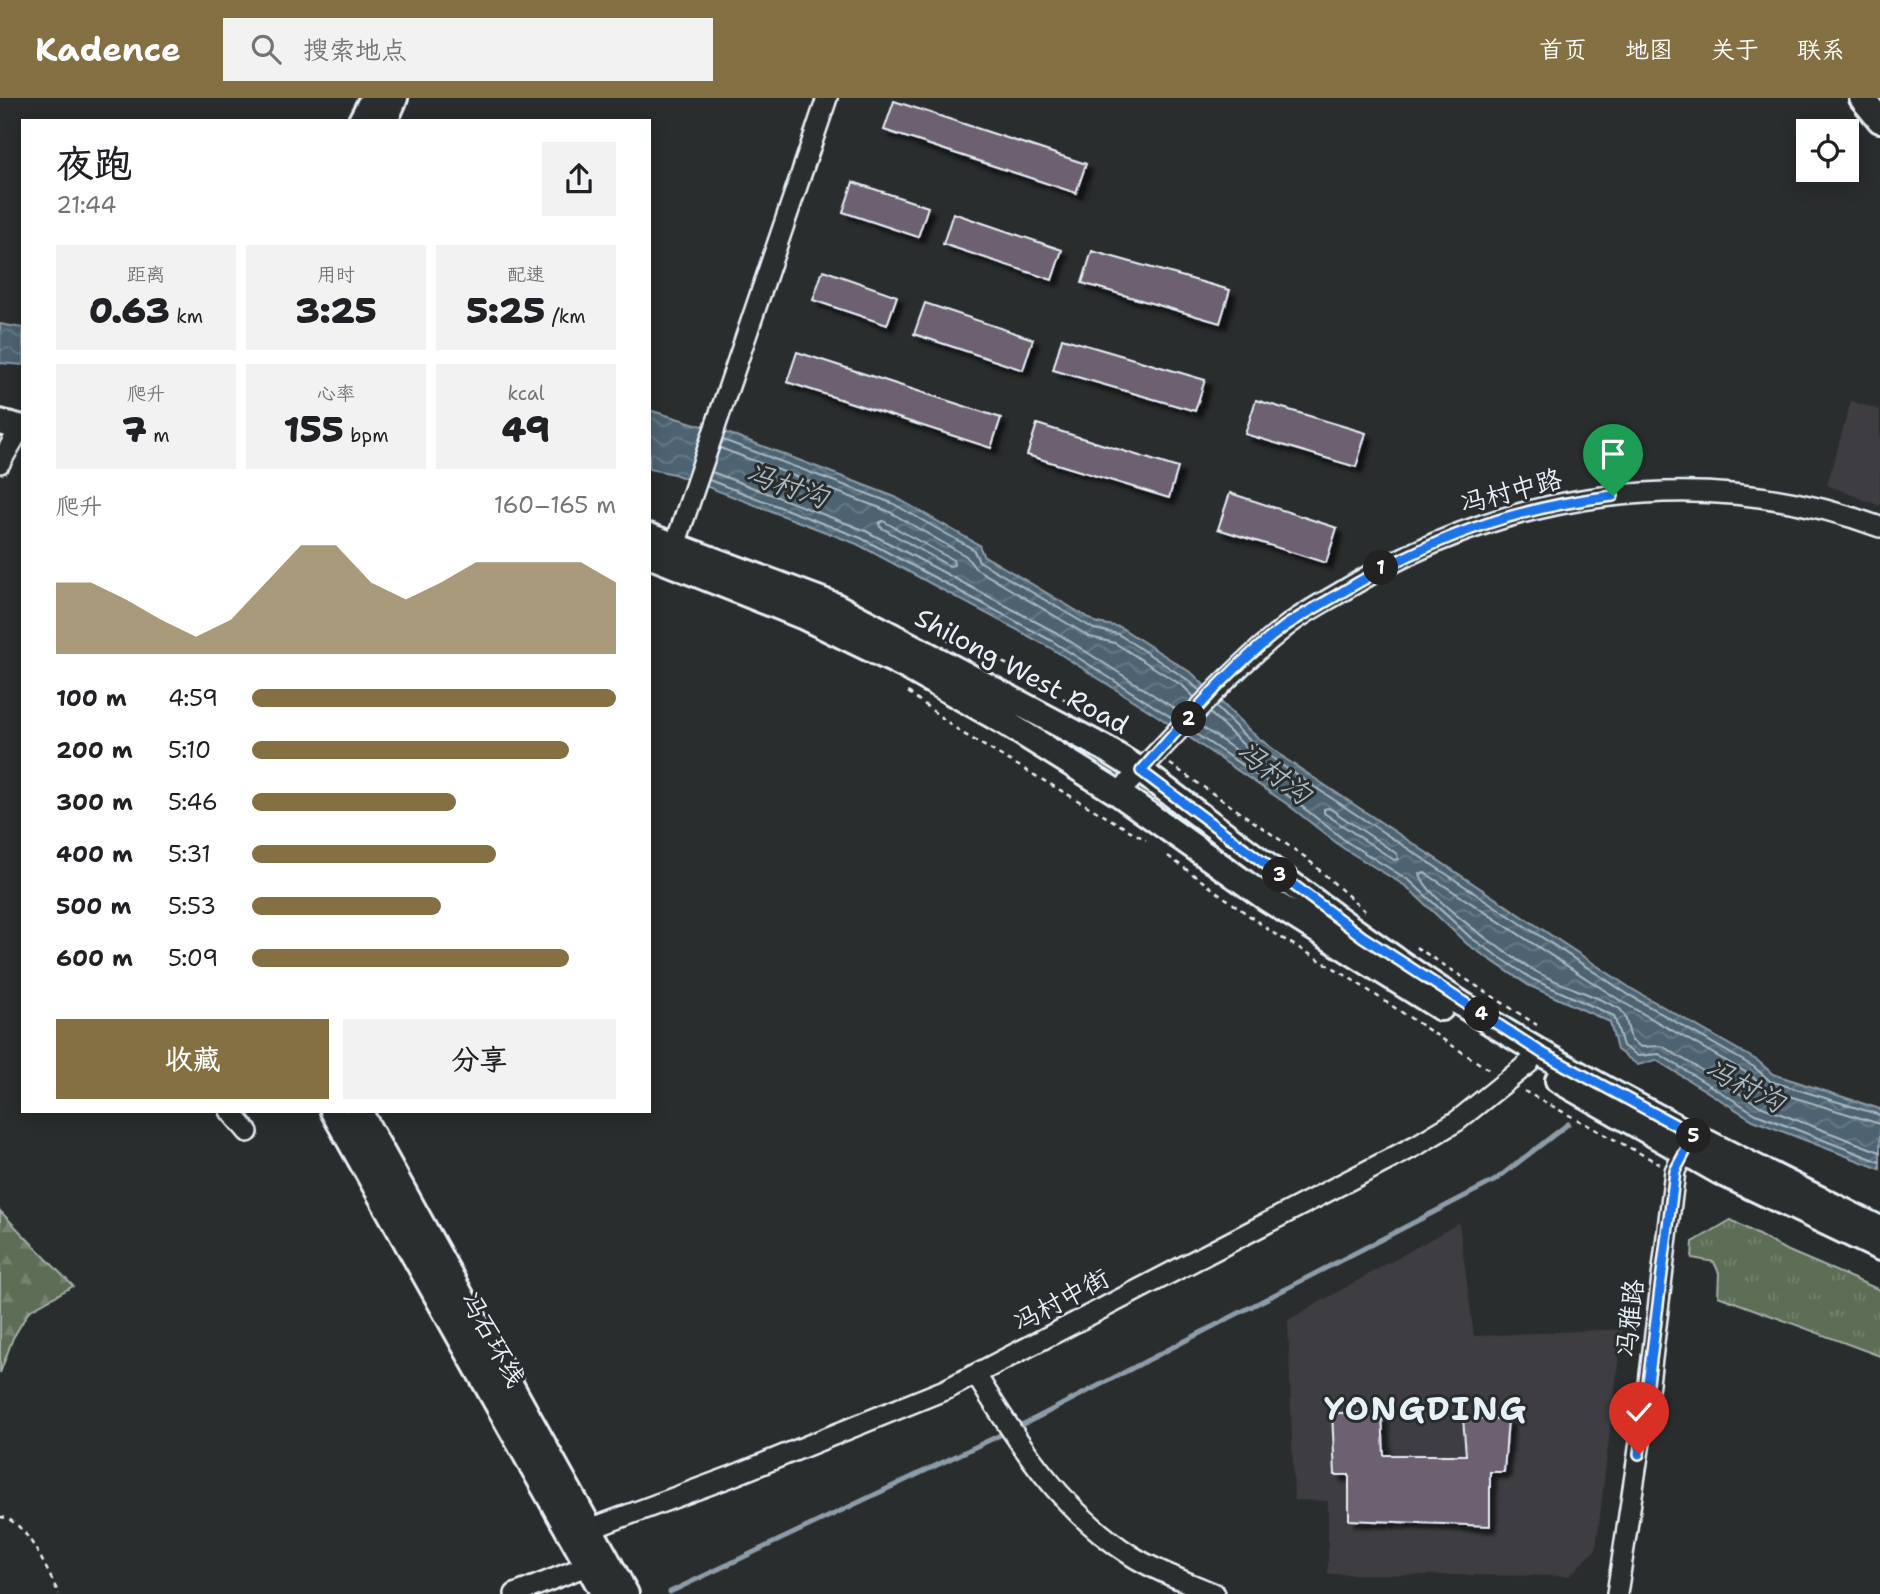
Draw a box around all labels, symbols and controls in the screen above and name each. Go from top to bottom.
search box [223,18,713,81]
text: Kadence [35,27,181,72]
icon: search [247,30,285,68]
text: 搜索地点 [303,32,407,67]
text: 首页 [1539,34,1587,66]
text: 地图 [1625,34,1673,66]
text: 关于 [1711,34,1759,66]
text: 联系 [1797,34,1845,66]
map controls [1796,119,1859,182]
button: locate [1796,119,1859,182]
text: 夜跑 [56,138,132,189]
button: share [542,142,616,216]
text: 21:44 [56,190,116,220]
text: 距离 [127,262,165,287]
text: 用时 [317,262,355,287]
text: 配速 [507,262,545,287]
text: 0.63 [89,287,170,334]
text: 3:25 [295,287,377,334]
text: 5:25 [466,287,545,334]
text: km [170,304,203,329]
text: /km [545,304,586,329]
text: 爬升 [127,381,165,406]
text: 心率 [317,381,355,406]
text: kcal [508,381,544,406]
text: 7 [122,406,147,453]
text: 155 [283,406,344,453]
text: 49 [502,406,550,453]
text: m [147,423,170,448]
text: bpm [344,423,389,448]
pin [1583,424,1643,496]
icon: arrive [1594,435,1632,473]
water label: 冯村沟 [741,453,835,517]
street label: 冯村中路 [1456,460,1566,521]
text: 160–165 m [494,490,616,520]
text: 爬升 [56,491,102,521]
pin: 1 [1364,550,1398,586]
text: 1 [1376,555,1385,580]
street label: Shilong West Road [909,599,1135,742]
text: 100 m [56,683,127,713]
text: 4:59 [168,683,218,713]
pin: 2 [1172,702,1206,736]
text: 2 [1182,706,1195,731]
water label: 冯村沟 [1229,732,1321,814]
text: 200 m [56,735,133,765]
text: 5:10 [168,735,211,765]
text: 300 m [56,787,133,817]
text: 5:46 [168,787,218,817]
text: 400 m [56,839,133,869]
text: 5:31 [168,839,211,869]
pin: 3 [1262,858,1298,892]
text: 3 [1273,862,1286,887]
text: 500 m [56,891,131,921]
text: 5:53 [168,891,216,921]
text: 600 m [56,943,133,973]
text: 5:09 [168,943,218,973]
pin: 4 [1464,996,1500,1032]
text: 4 [1475,1001,1488,1026]
button: 收藏 [56,1019,329,1099]
button: 分享 [343,1019,616,1099]
water label: 冯村沟 [1699,1049,1793,1122]
pin: 5 [1676,1118,1712,1154]
text: 5 [1688,1123,1699,1148]
street label: 冯村中街 [1007,1260,1115,1339]
street label: 冯雅路 [1608,1277,1651,1359]
street label: 冯石环线 [453,1285,534,1393]
pin [1609,1382,1669,1454]
district label: YONGDING [1324,1386,1528,1431]
icon: check [1620,1393,1658,1431]

